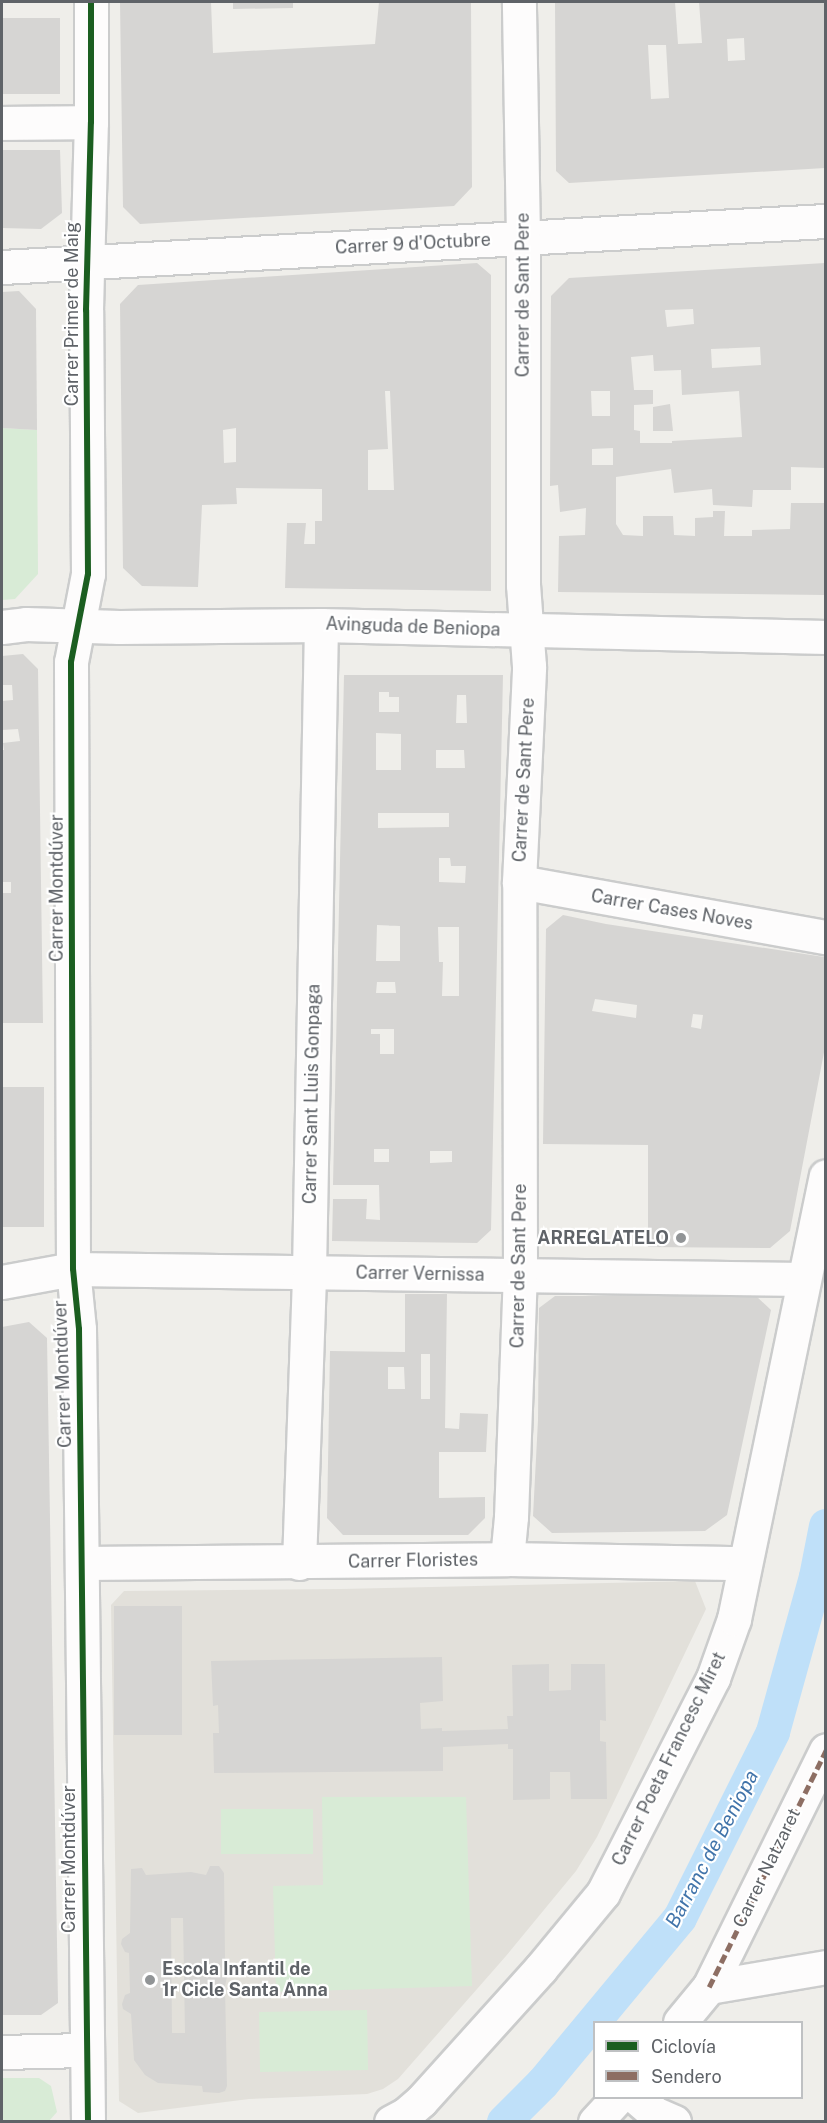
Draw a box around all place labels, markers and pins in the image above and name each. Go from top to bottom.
place label: ARREGLATELO [537,1227,669,1249]
marker: ARREGLATELO [674,1231,688,1245]
place label: Escola Infantil de 1r Cicle Santa Anna [162,1959,328,2002]
marker: Escola Infantil de 1r Cicle Santa Anna [143,1973,157,1987]

